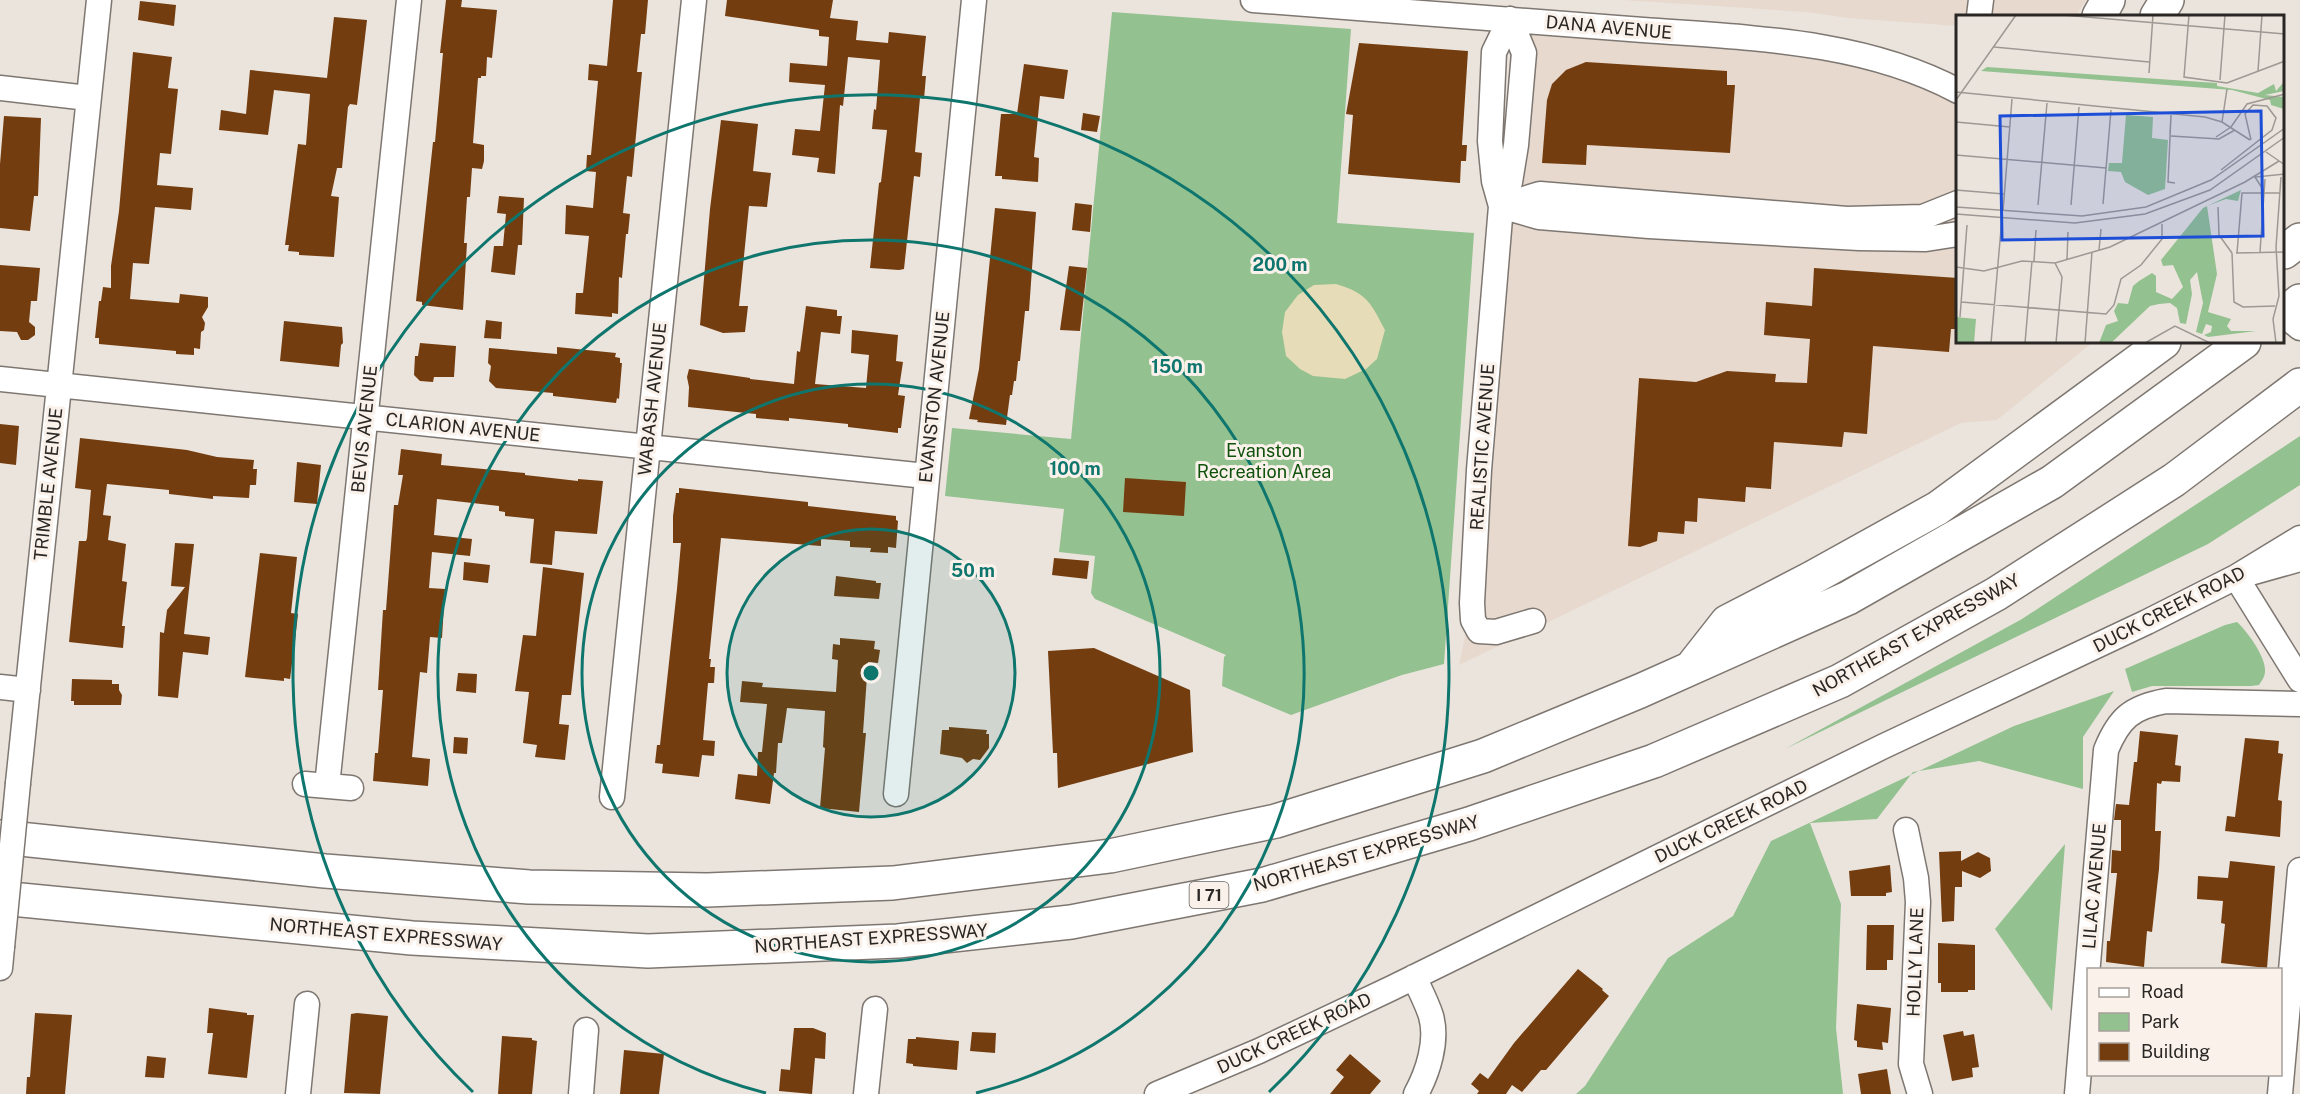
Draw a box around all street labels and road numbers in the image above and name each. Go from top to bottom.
street label: DANA AVENUE [1545,11,1673,43]
street label: EVANSTON AVENUE [915,310,953,484]
street label: WABASH AVENUE [634,321,670,477]
street label: REALISTIC AVENUE [1466,363,1498,531]
street label: BEVIS AVENUE [347,364,381,494]
street label: TRIMBLE AVENUE [30,407,66,561]
street label: CLARION AVENUE [385,408,541,446]
street label: DUCK CREEK ROAD [2089,562,2249,656]
street label: NORTHEAST EXPRESSWAY [1809,569,2023,701]
street label: DUCK CREEK ROAD [1651,775,1811,867]
street label: NORTHEAST EXPRESSWAY [1251,811,1481,895]
street label: LILAC AVENUE [2078,822,2110,950]
road number: I 71 [1190,882,1228,908]
street label: HOLLY LANE [1903,907,1927,1017]
street label: NORTHEAST EXPRESSWAY [269,913,503,955]
street label: NORTHEAST EXPRESSWAY [754,919,988,957]
street label: DUCK CREEK ROAD [1214,988,1374,1078]

